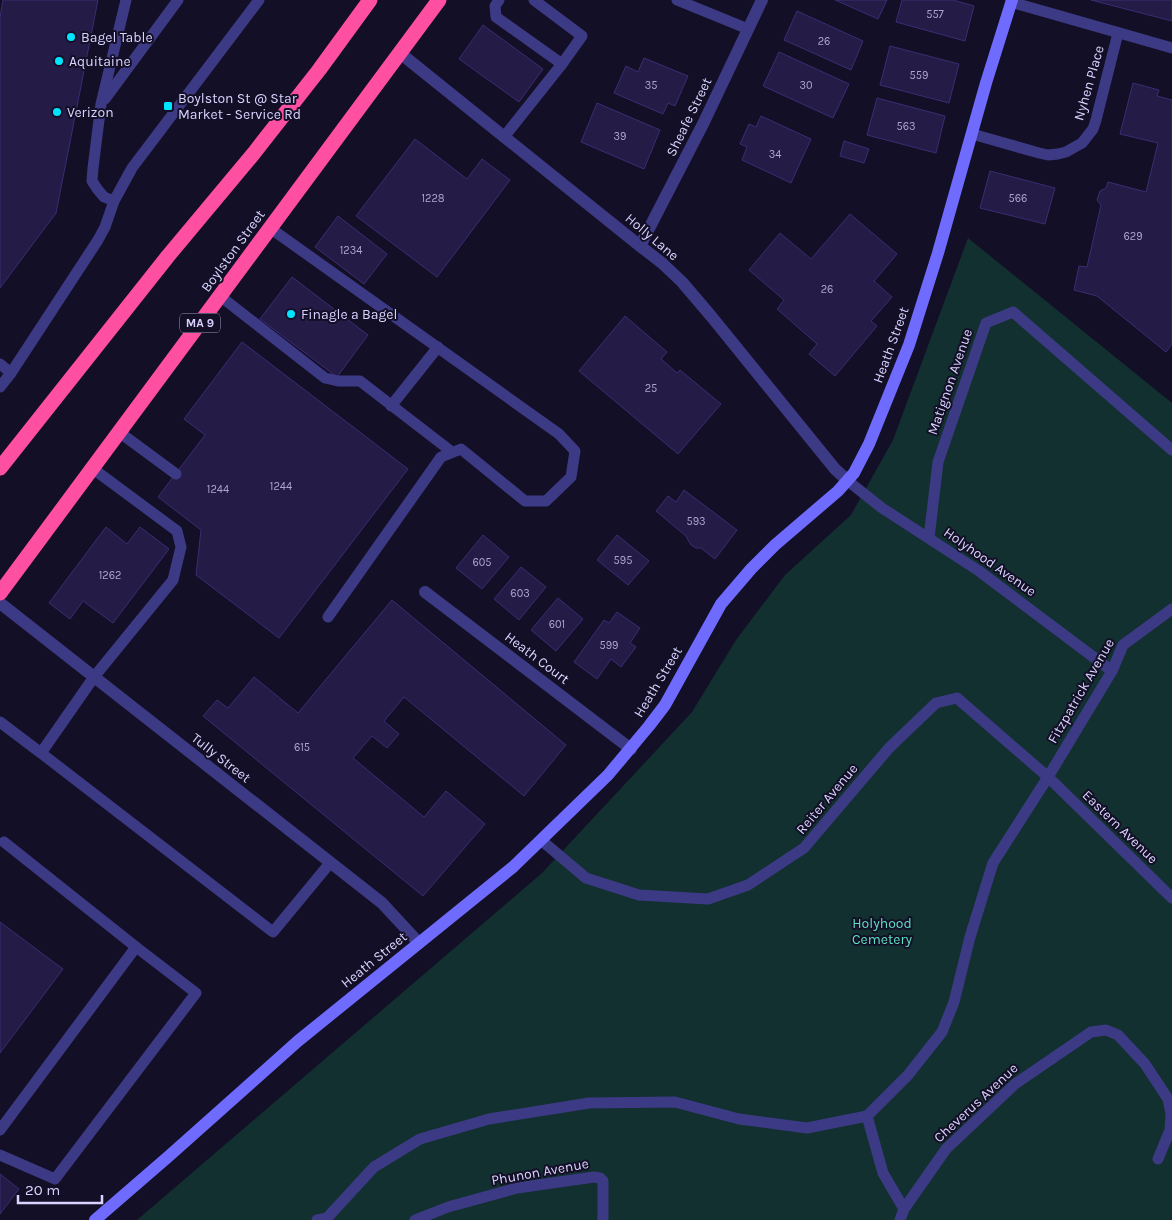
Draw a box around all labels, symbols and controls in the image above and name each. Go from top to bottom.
house number: 557 [926,8,944,21]
place label: Bagel Table [81,29,153,46]
marker: Bagel Table [65,31,77,43]
house number: 26 [818,35,830,48]
street label: Nyhen Place [1070,44,1108,122]
place label: Aquitaine [69,53,131,70]
marker: Aquitaine [53,55,65,67]
house number: 559 [910,69,928,82]
street label: Sheafe Street [663,75,715,159]
house number: 35 [645,79,657,92]
house number: 30 [799,79,813,92]
place label: Boylston St @ Star Market - Service Rd [178,90,301,123]
marker: Boylston St @ Star Market - Service Rd [162,100,174,112]
place label: Verizon [67,104,114,121]
marker: Verizon [51,106,63,118]
house number: 563 [896,120,916,133]
house number: 39 [614,130,626,143]
house number: 34 [769,148,781,161]
house number: 1228 [421,192,445,205]
house number: 566 [1009,192,1027,205]
street label: Boylston Street [198,207,268,295]
street label: Holly Lane [622,210,682,264]
house number: 629 [1123,230,1143,243]
house number: 1234 [340,244,362,257]
house number: 26 [821,283,833,296]
street label: Heath Street [869,305,913,385]
place label: Finagle a Bagel [301,306,397,323]
marker: Finagle a Bagel [285,308,297,320]
road number: MA 9 [180,314,220,332]
street label: Matignon Avenue [924,327,976,437]
house number: 25 [645,382,657,395]
house number: 1244 [270,480,292,493]
house number: 1244 [207,483,229,496]
house number: 593 [686,515,706,528]
street label: Holyhood Avenue [941,524,1039,600]
house number: 595 [614,554,632,567]
house number: 605 [472,556,492,569]
house number: 1262 [99,569,121,582]
house number: 603 [510,587,530,600]
house number: 601 [549,618,565,631]
street label: Heath Court [501,628,573,688]
street label: Fitzpatrick Avenue [1044,636,1118,746]
house number: 599 [600,639,618,652]
street label: Heath Street [630,643,686,721]
street label: Tully Street [188,730,254,786]
house number: 615 [294,741,310,754]
street label: Reiter Avenue [793,760,861,838]
street label: Eastern Avenue [1079,787,1161,867]
park label: Holyhood Cemetery [852,915,913,948]
street label: Heath Street [338,928,410,992]
street label: Cheverus Avenue [930,1060,1022,1146]
street label: Phunon Avenue [490,1155,590,1189]
scale bar [18,1172,101,1204]
text: 20 m [25,1181,60,1199]

